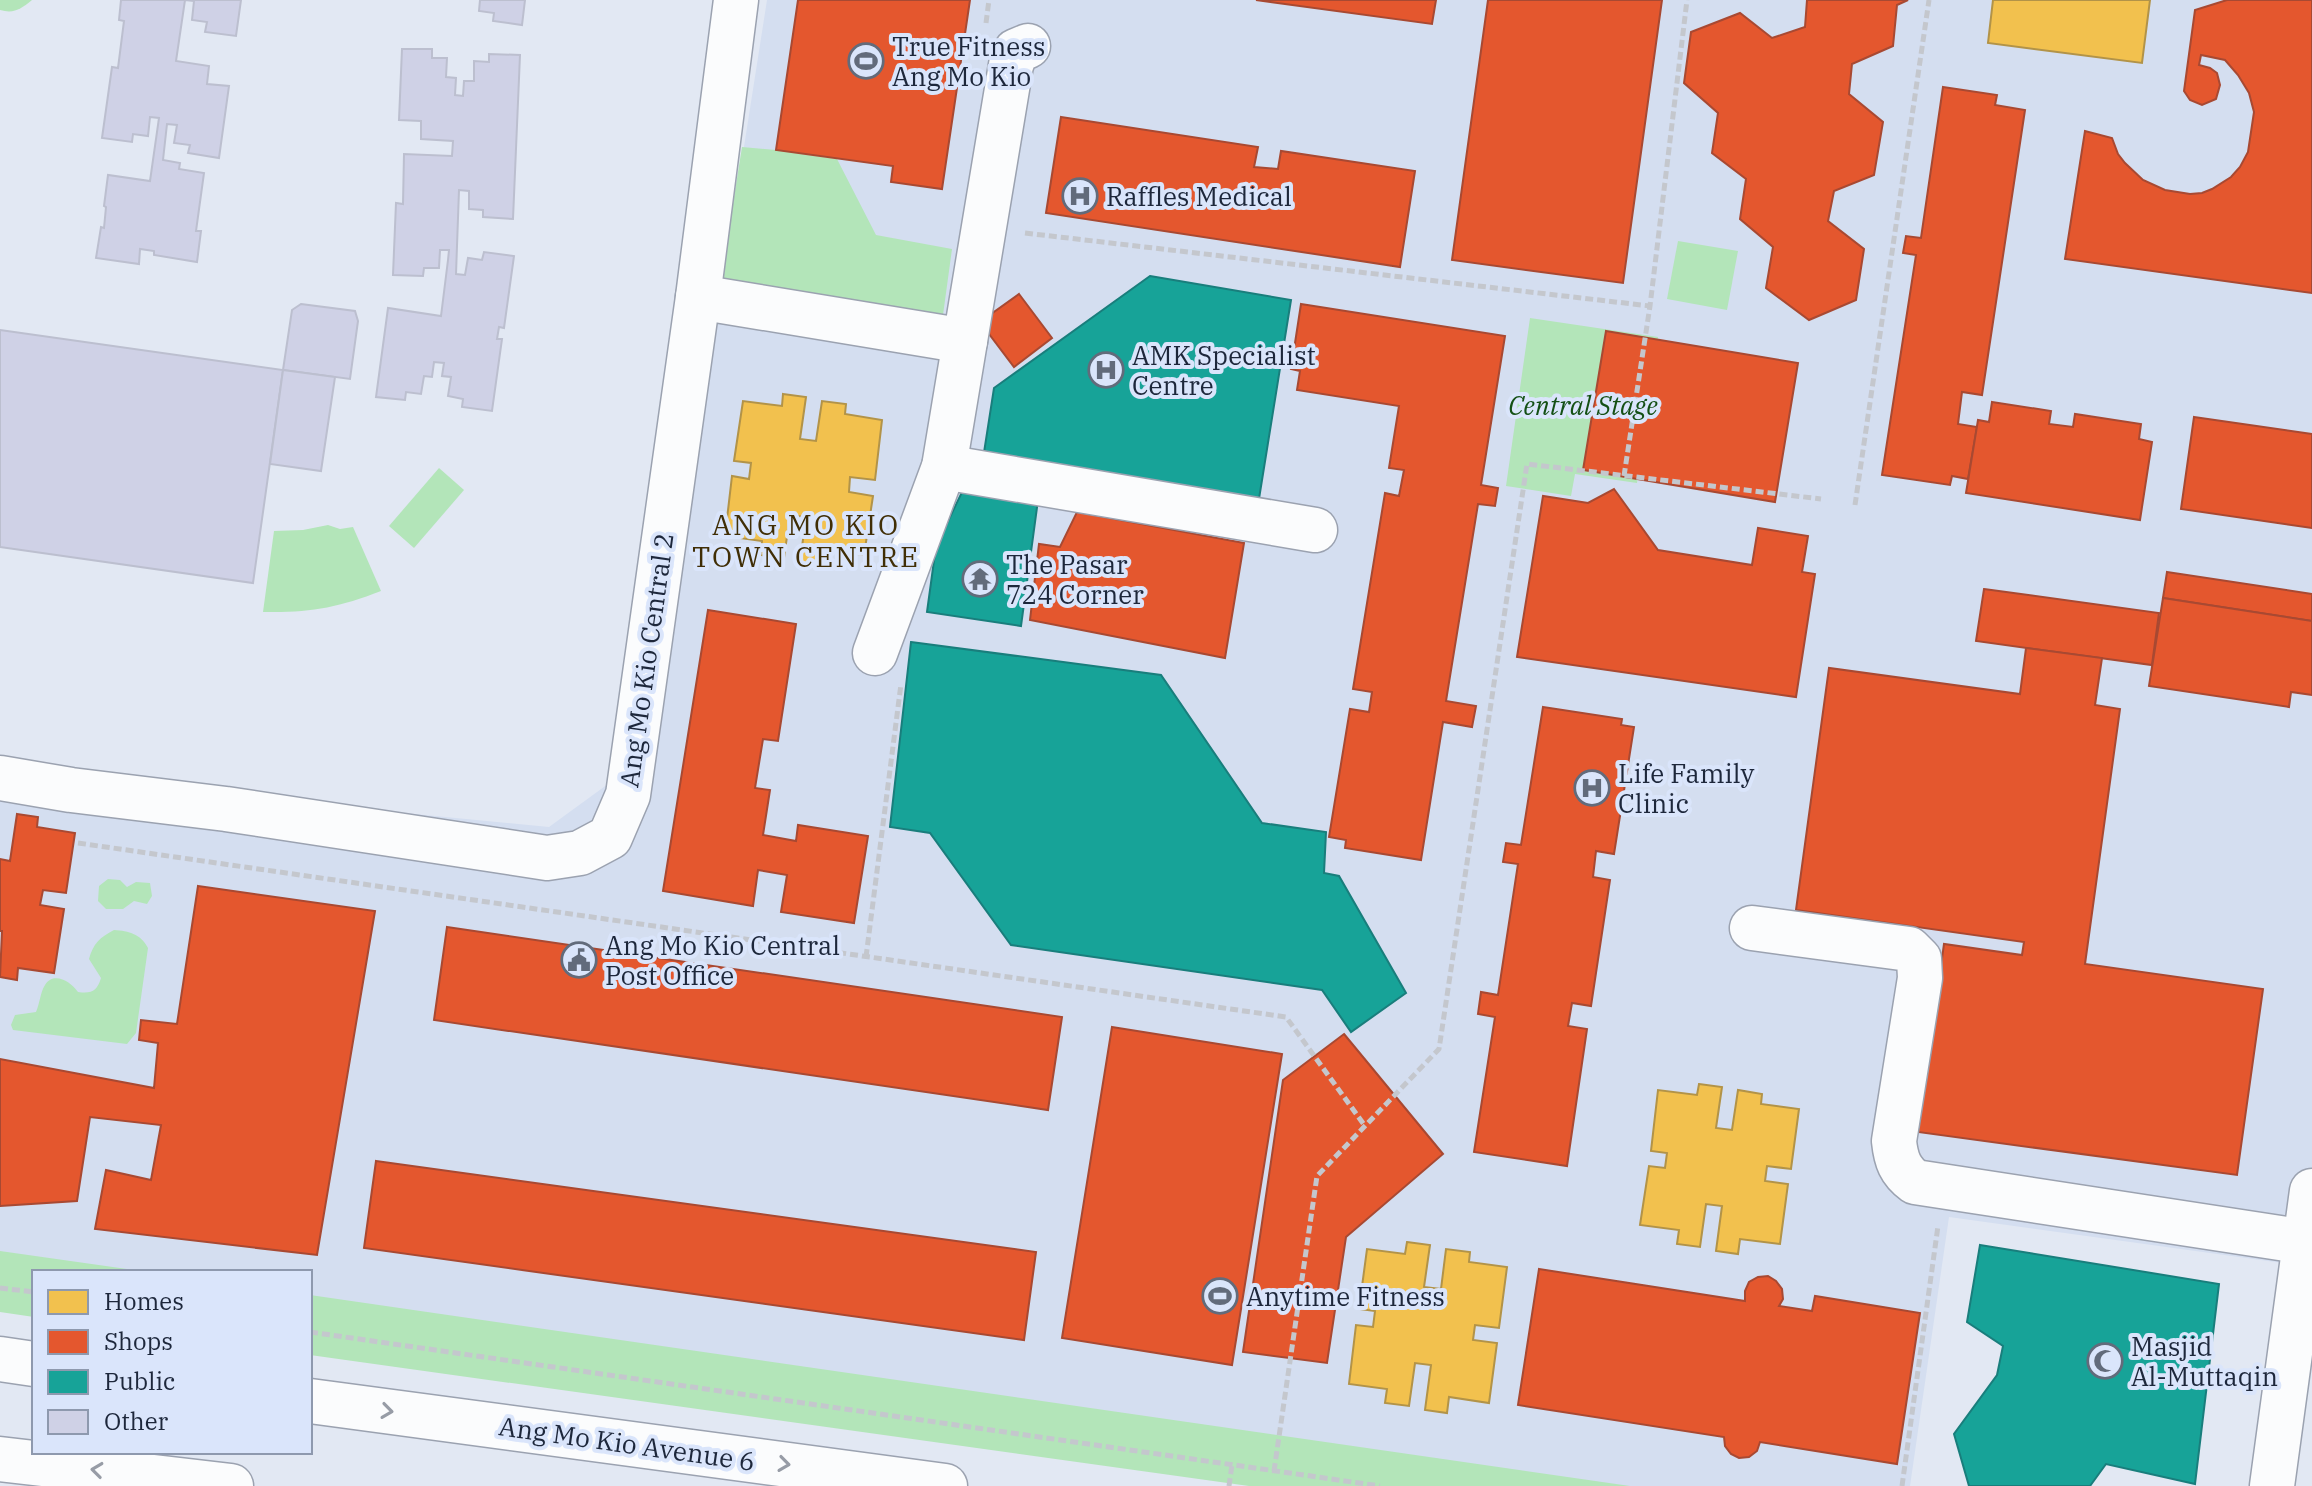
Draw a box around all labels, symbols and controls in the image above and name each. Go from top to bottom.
place label: True Fitness Ang Mo Kio [892,29,1045,93]
sports icon: True Fitness Ang Mo Kio [847,42,885,80]
hospital icon: Raffles Medical [1061,177,1099,215]
place label: Raffles Medical [1106,179,1292,213]
place label: AMK Specialist Centre [1132,338,1316,402]
hospital icon: AMK Specialist Centre [1087,351,1125,389]
park label: Central Stage [1508,388,1658,422]
district label: ANG MO KIO TOWN CENTRE [692,506,920,575]
street label: Ang Mo Kio Central 2 [611,531,681,789]
place label: The Pasar 724 Corner [1006,547,1144,611]
temple icon: The Pasar 724 Corner [961,560,999,598]
place label: Life Family Clinic [1618,756,1755,820]
hospital icon: Life Family Clinic [1573,769,1611,807]
place label: Ang Mo Kio Central Post Office [605,928,840,992]
public building icon: Ang Mo Kio Central Post Office [560,941,598,979]
legend [32,1270,312,1454]
sports icon: Anytime Fitness [1201,1277,1239,1315]
place label: Anytime Fitness [1246,1279,1445,1313]
text: Homes [104,1285,184,1317]
text: Shops [104,1325,173,1357]
place label: Masjid Al-Muttaqin [2131,1329,2278,1393]
mosque icon: Masjid Al-Muttaqin [2086,1342,2124,1380]
text: Public [104,1365,175,1397]
one-way arrow [380,1402,394,1419]
text: Other [104,1405,168,1437]
street label: Ang Mo Kio Avenue 6 [497,1408,757,1478]
one-way arrow [778,1456,791,1473]
one-way arrow [90,1462,103,1479]

